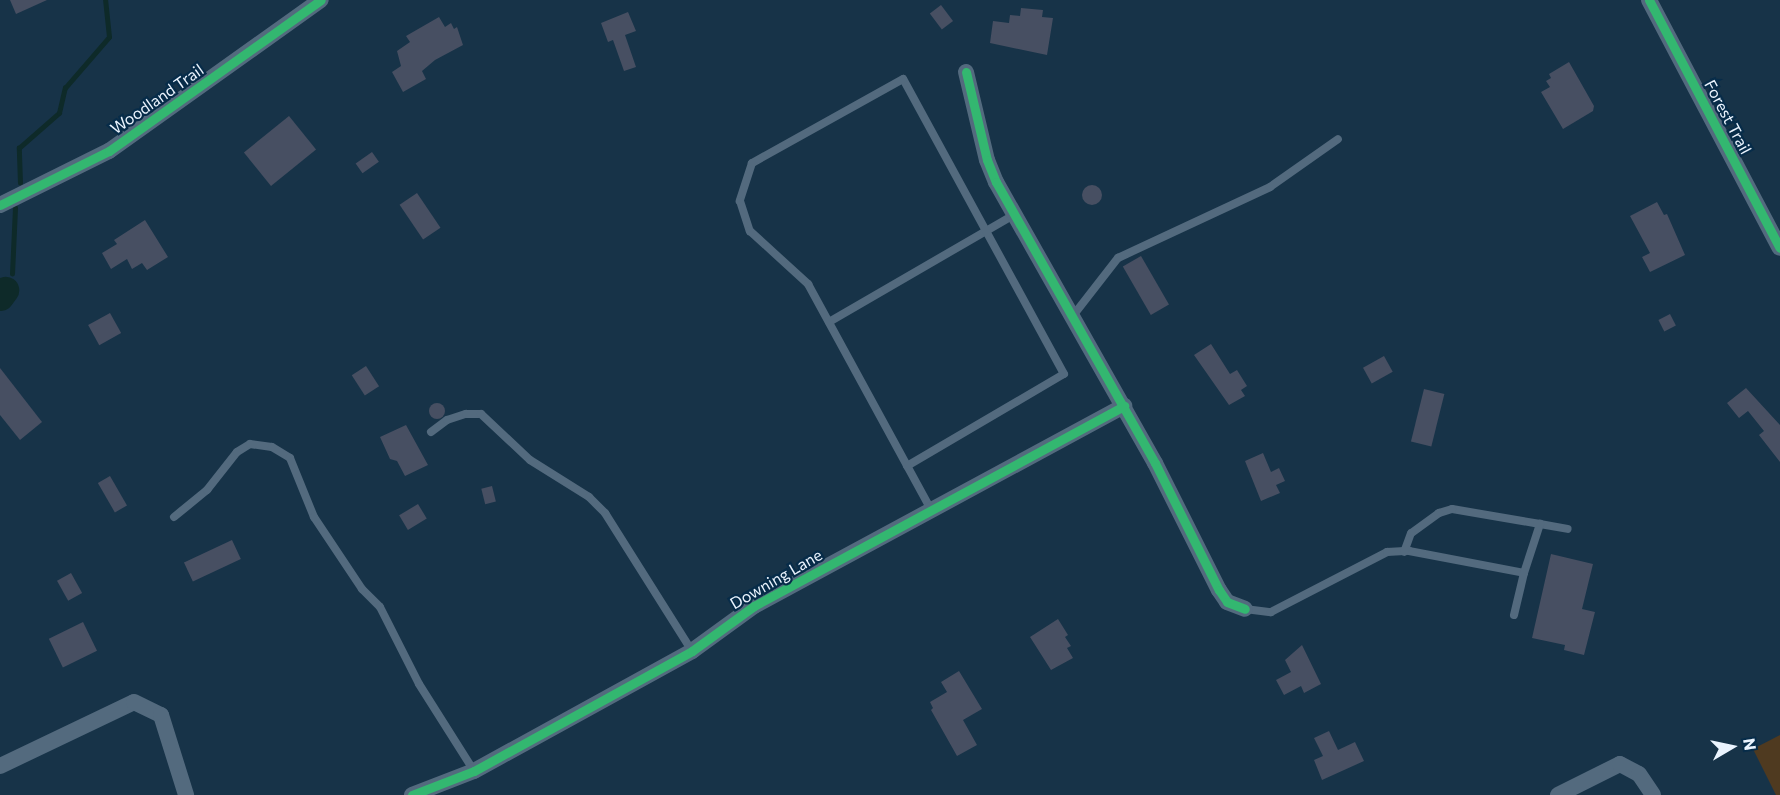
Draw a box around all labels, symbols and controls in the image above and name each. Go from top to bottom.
street label: Woodland Trail [107,60,207,138]
street label: Forest Trail [1700,77,1756,157]
street label: Downing Lane [727,545,825,613]
north arrow [1702,717,1762,777]
text: N [1740,737,1761,752]

